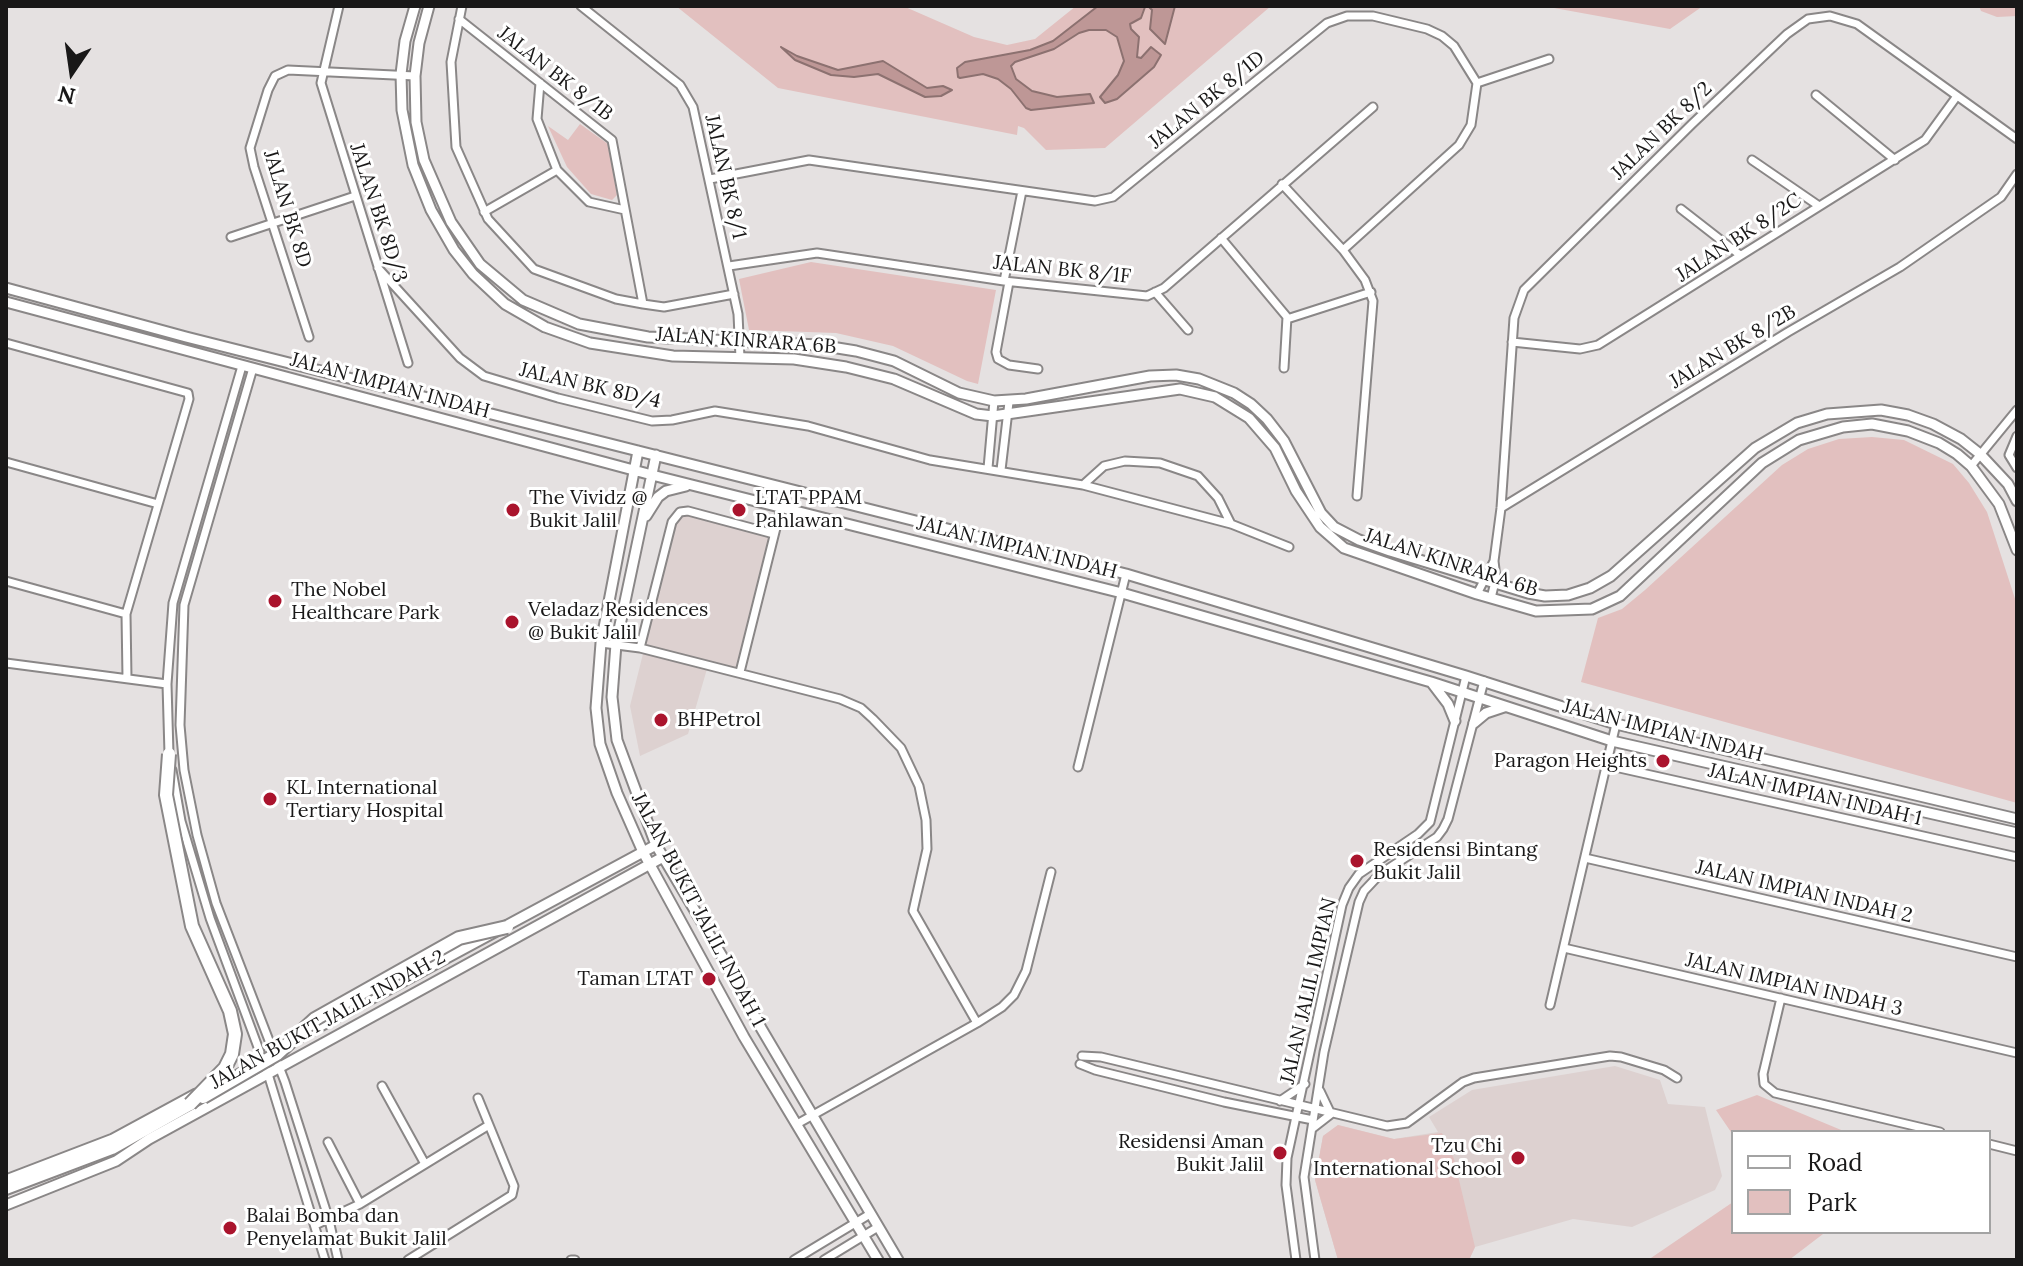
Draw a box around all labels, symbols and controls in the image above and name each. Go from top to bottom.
street label: JALAN BK 8/1B [493,22,617,126]
north arrow [32,32,112,112]
street label: JALAN BK 8/1D [1144,46,1270,154]
street label: JALAN BK 8/2 [1607,77,1717,185]
text: N [55,80,78,111]
street label: JALAN BK 8/1 [699,112,751,242]
street label: JALAN BK 8D/3 [344,140,412,286]
street label: JALAN BK 8D [258,147,316,271]
street label: JALAN BK 8/2C [1672,189,1806,287]
street label: JALAN BK 8/1F [992,251,1132,289]
street label: JALAN BK 8/2B [1666,300,1800,394]
street label: JALAN KINRARA 6B [655,323,837,359]
street label: JALAN IMPIAN INDAH [288,348,492,424]
street label: JALAN BK 8D/4 [517,358,663,414]
place label: The Vividz @ Bukit Jalil [529,486,647,533]
place label: LTAT PPAM Pahlawan [755,486,862,533]
marker: The Vividz @ Bukit Jalil [504,501,522,519]
marker: LTAT PPAM Pahlawan [730,501,748,519]
street label: JALAN IMPIAN INDAH [914,511,1120,585]
street label: JALAN KINRARA 6B [1361,524,1541,602]
place label: The Nobel Healthcare Park [291,578,440,625]
marker: The Nobel Healthcare Park [266,592,284,610]
place label: Veladaz Residences @ Bukit Jalil [528,598,708,645]
marker: Veladaz Residences @ Bukit Jalil [503,613,521,631]
street label: JALAN IMPIAN INDAH [1560,694,1766,768]
place label: BHPetrol [677,708,761,732]
marker: BHPetrol [652,711,670,729]
place label: Paragon Heights [1494,749,1647,773]
marker: Paragon Heights [1654,752,1672,770]
street label: JALAN IMPIAN INDAH 1 [1706,759,1924,831]
place label: KL International Tertiary Hospital [286,776,443,823]
street label: JALAN BUKIT JALIL INDAH 1 [626,789,770,1031]
marker: KL International Tertiary Hospital [261,790,279,808]
place label: Residensi Bintang Bukit Jalil [1373,838,1537,885]
marker: Residensi Bintang Bukit Jalil [1348,852,1366,870]
street label: JALAN IMPIAN INDAH 2 [1693,855,1915,929]
street label: JALAN JALIL IMPIAN [1276,896,1342,1086]
street label: JALAN BUKIT JALIL INDAH 2 [206,945,450,1095]
street label: JALAN IMPIAN INDAH 3 [1683,948,1905,1022]
place label: Taman LTAT [577,967,693,991]
marker: Taman LTAT [700,970,718,988]
place label: Residensi Aman Bukit Jalil [1118,1130,1264,1177]
legend [1731,1130,1991,1234]
place label: Tzu Chi International School [1313,1134,1502,1181]
marker: Residensi Aman Bukit Jalil [1271,1144,1289,1162]
text: Road [1807,1147,1863,1178]
marker: Tzu Chi International School [1509,1149,1527,1167]
text: Park [1807,1187,1857,1218]
place label: Balai Bomba dan Penyelamat Bukit Jalil [246,1204,447,1251]
marker: Balai Bomba dan Penyelamat Bukit Jalil [221,1219,239,1237]

